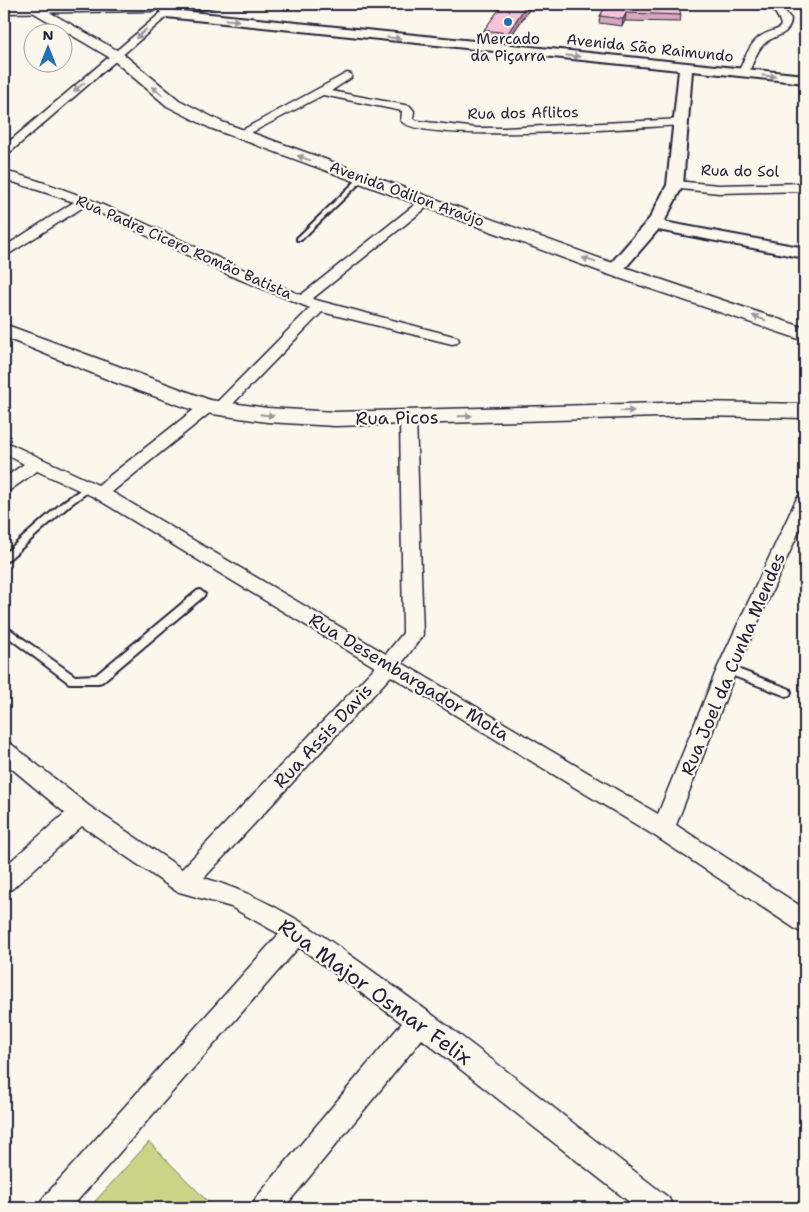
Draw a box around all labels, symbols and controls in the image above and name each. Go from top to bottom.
one-way arrow [224,16,240,24]
marker: Mercado da Piçarra [502,16,514,28]
north arrow [22,22,72,72]
text: N [42,26,54,44]
one-way arrow [135,29,148,40]
place label: Mercado da Piçarra [470,29,546,66]
street label: Avenida São Raimundo [565,29,735,67]
one-way arrow [386,34,402,42]
one-way arrow [565,52,581,60]
one-way arrow [761,72,777,80]
one-way arrow [73,82,86,93]
one-way arrow [151,86,164,97]
street label: Rua dos Aflitos [467,102,579,124]
one-way arrow [297,154,312,161]
street label: Avenida Odilon Araújo [327,157,487,231]
street label: Rua do Sol [701,160,780,182]
street label: Rua Padre Cicero Romão Batista [73,190,296,304]
one-way arrow [581,256,596,264]
one-way arrow [751,314,766,322]
street label: Rua Picos [355,405,439,431]
one-way arrow [619,407,635,415]
one-way arrow [260,411,276,419]
one-way arrow [457,412,473,420]
street label: Rua Joel da Cunha Mendes [675,549,791,779]
street label: Rua Desembargador Mota [304,608,514,746]
street label: Rua Assis Davis [268,679,378,793]
street label: Rua Major Osmar Felix [273,912,477,1072]

